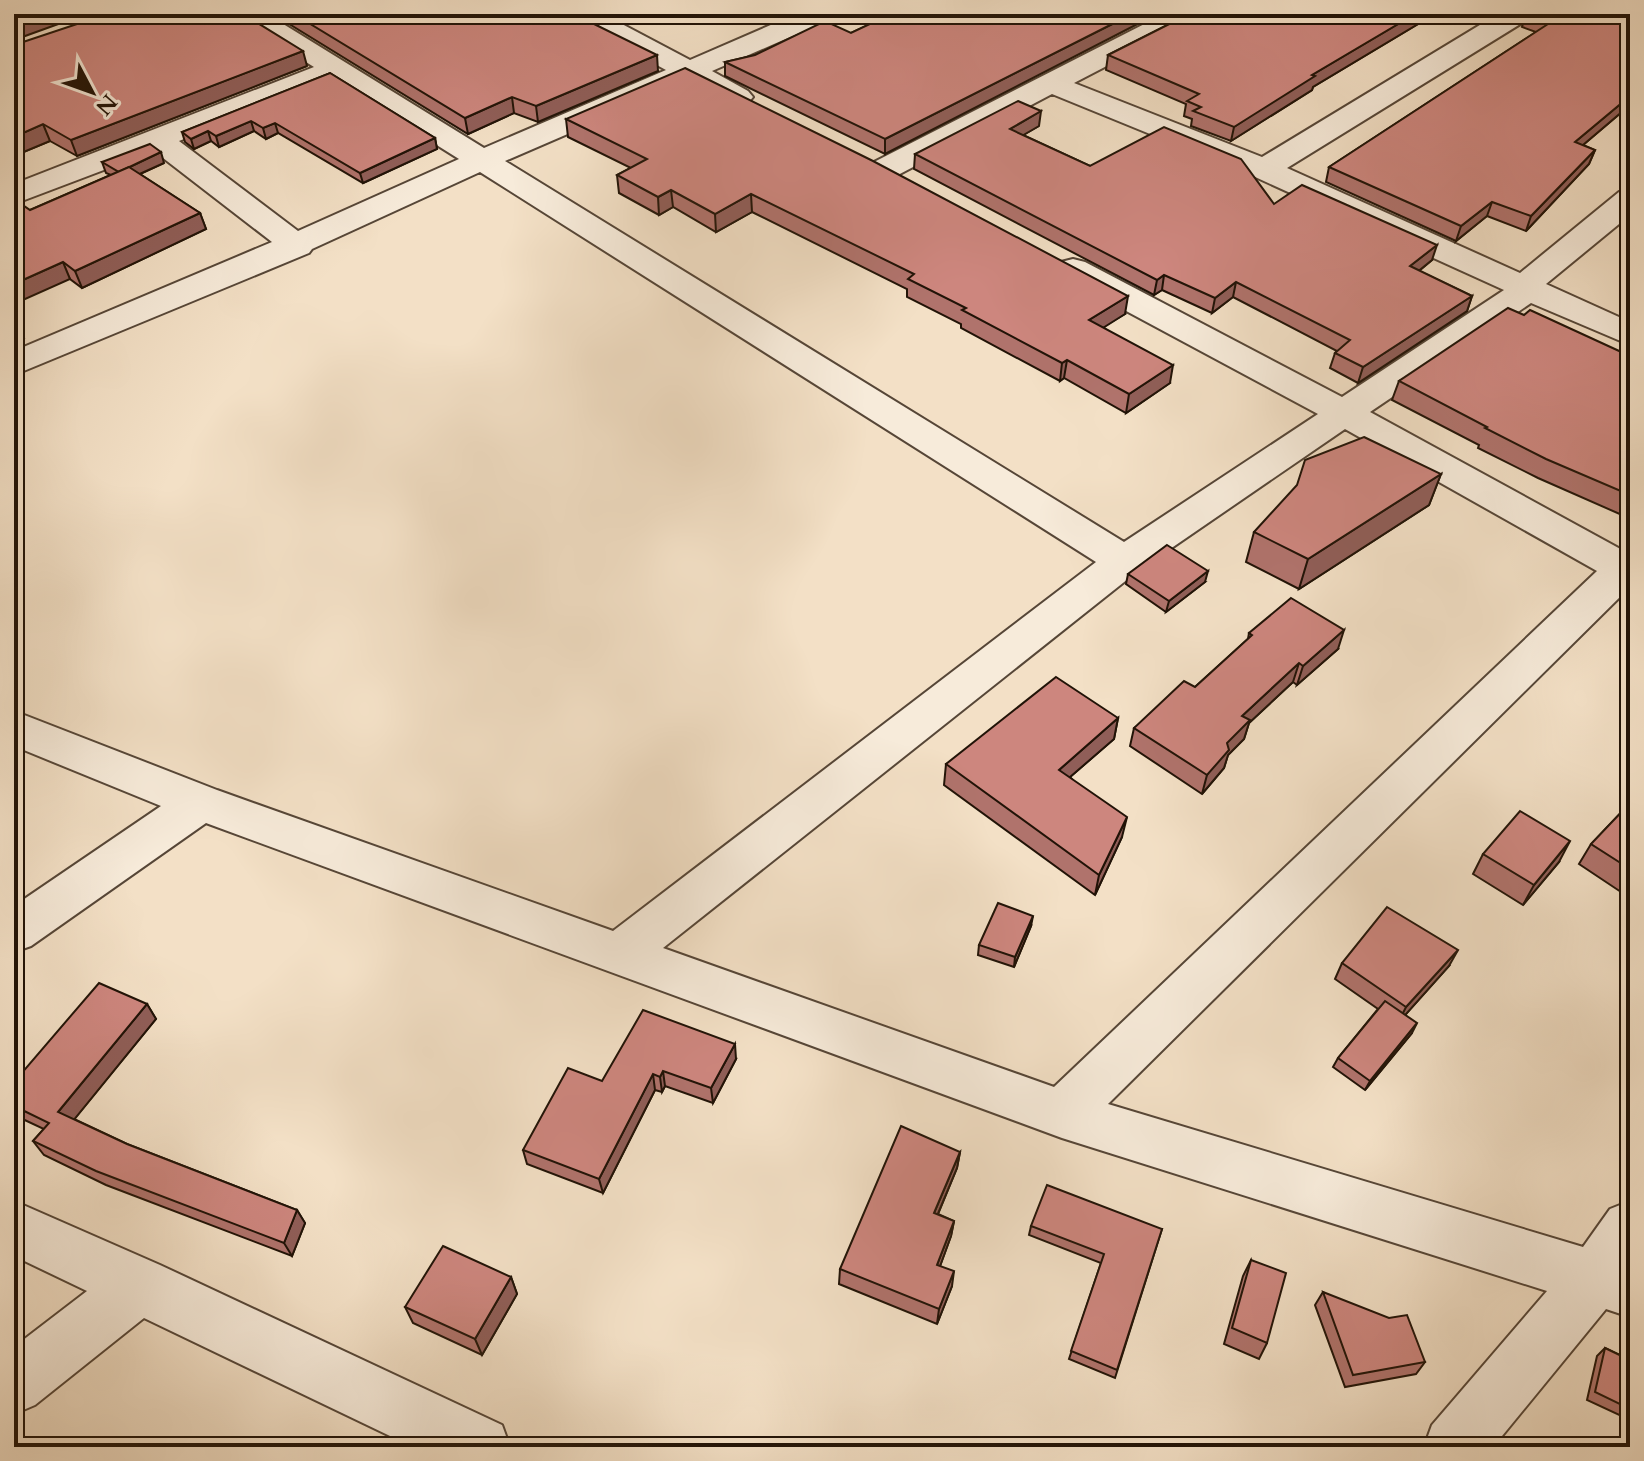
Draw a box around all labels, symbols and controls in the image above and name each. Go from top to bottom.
north arrow [52,52,132,132]
text: N [89,87,124,122]

